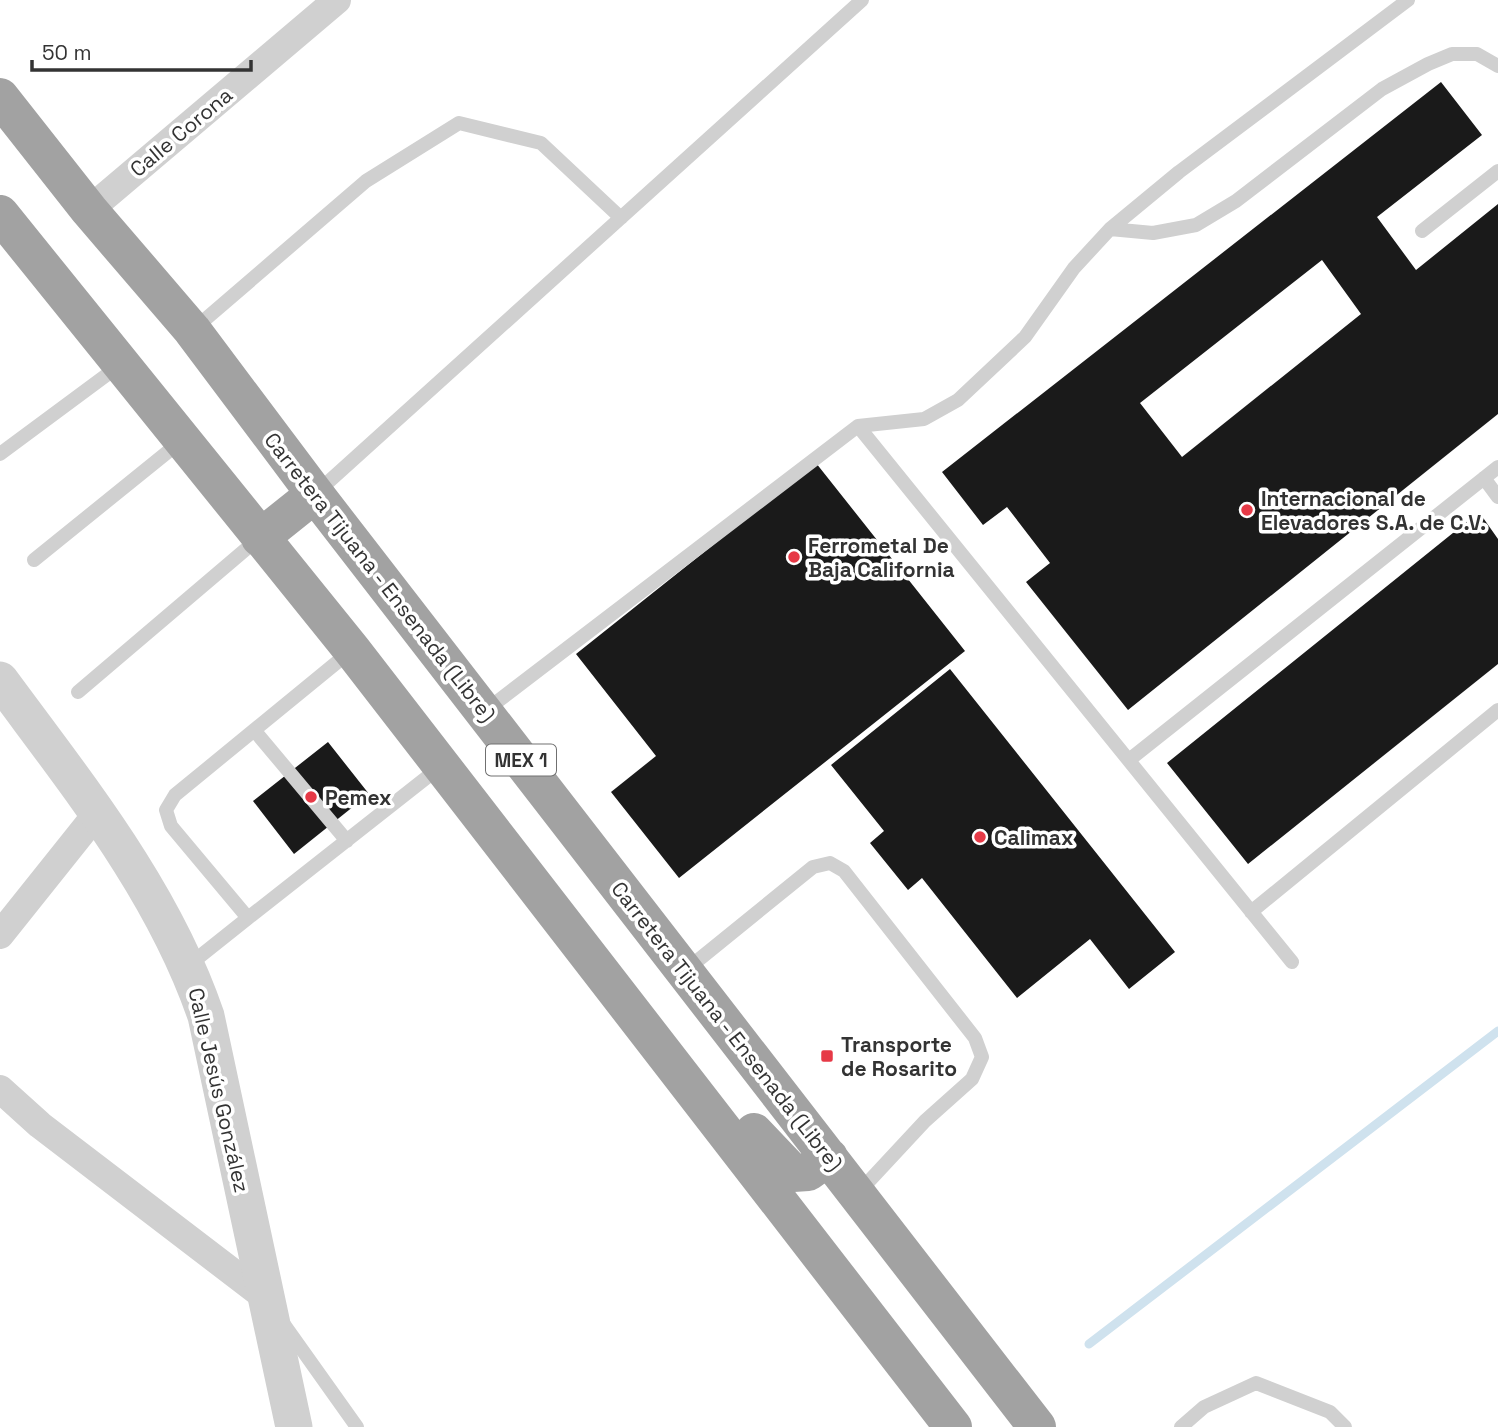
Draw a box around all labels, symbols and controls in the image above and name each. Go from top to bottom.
scale bar [32,28,250,72]
text: 50 m [42,39,92,66]
street label: Calle Corona [124,81,238,183]
street label: Carretera Tijuana - Ensenada (Libre) [258,427,502,727]
place label: Internacional de Elevadores S.A. de C.V. [1261,485,1486,536]
marker: Internacional de Elevadores S.A. de C.V. [1239,502,1255,518]
place label: Ferrometal De Baja California [808,532,955,583]
marker: Ferrometal De Baja California [786,549,802,565]
road number: MEX 1 [486,744,556,776]
place label: Pemex [325,784,391,811]
marker: Pemex [303,789,319,805]
place label: Calimax [994,824,1073,851]
marker: Calimax [972,829,988,845]
street label: Carretera Tijuana - Ensenada (Libre) [605,876,849,1176]
street label: Calle Jesús González [182,985,256,1195]
place label: Transporte de Rosarito [841,1031,957,1082]
marker: Transporte de Rosarito [819,1048,835,1064]

